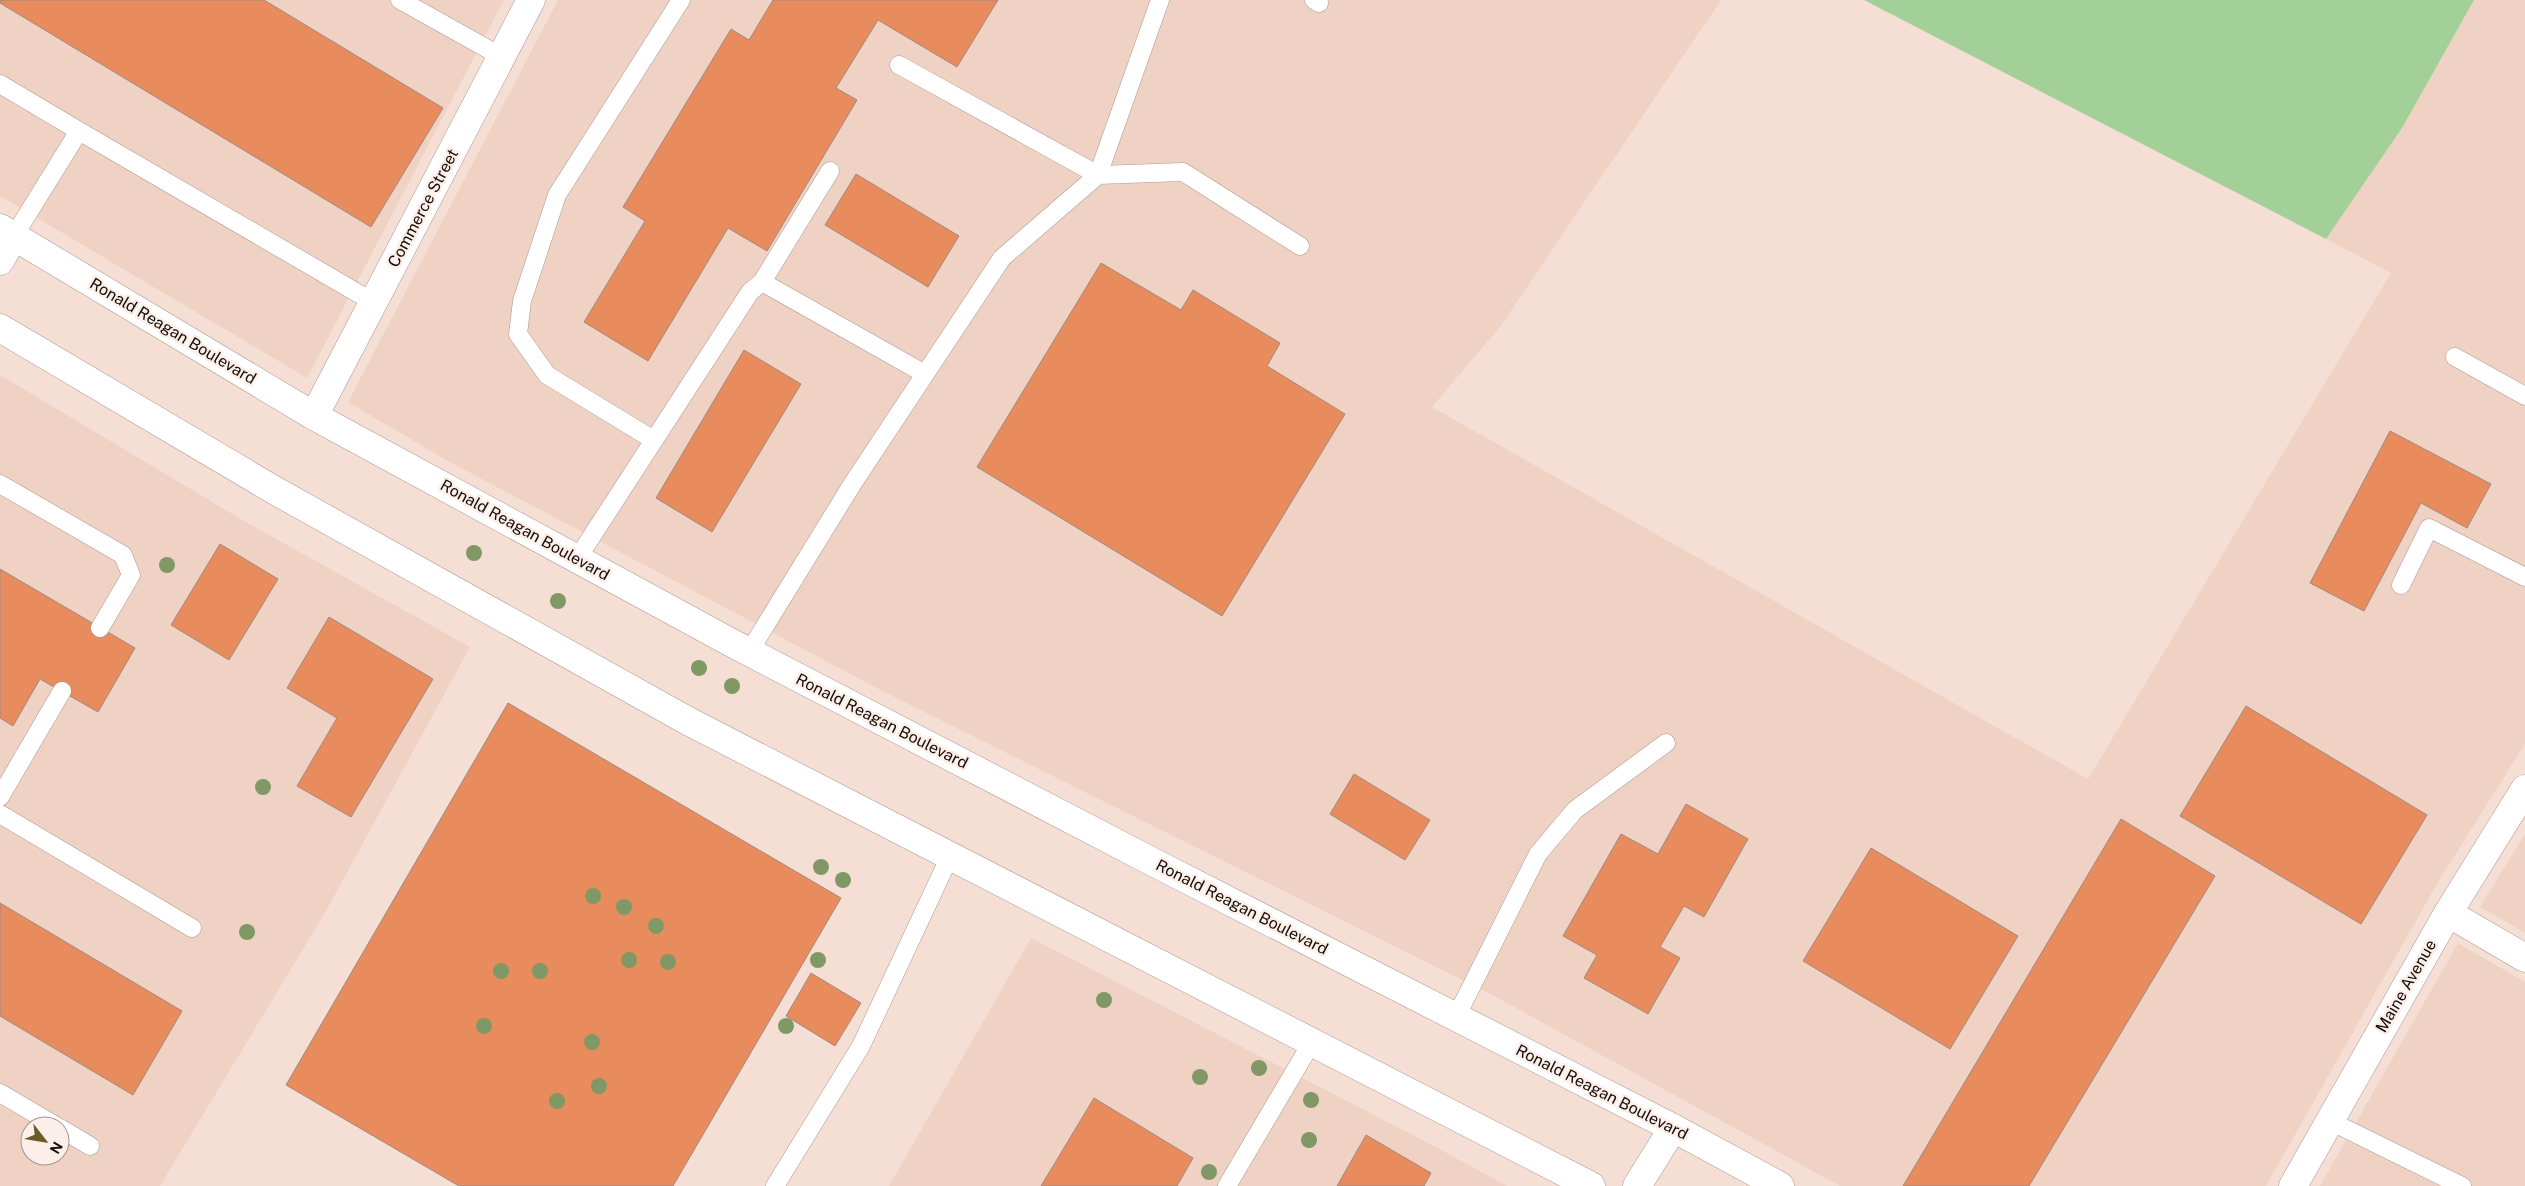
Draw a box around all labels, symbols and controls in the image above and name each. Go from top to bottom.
street label: Commerce Street [384,146,462,270]
street label: Ronald Reagan Boulevard [86,274,260,388]
street label: Ronald Reagan Boulevard [437,476,613,584]
street label: Ronald Reagan Boulevard [793,669,971,773]
street label: Ronald Reagan Boulevard [1153,855,1331,959]
street label: Maine Avenue [2372,936,2440,1036]
street label: Ronald Reagan Boulevard [1513,1040,1691,1144]
north arrow [20,1116,70,1166]
text: N [46,1139,66,1157]

